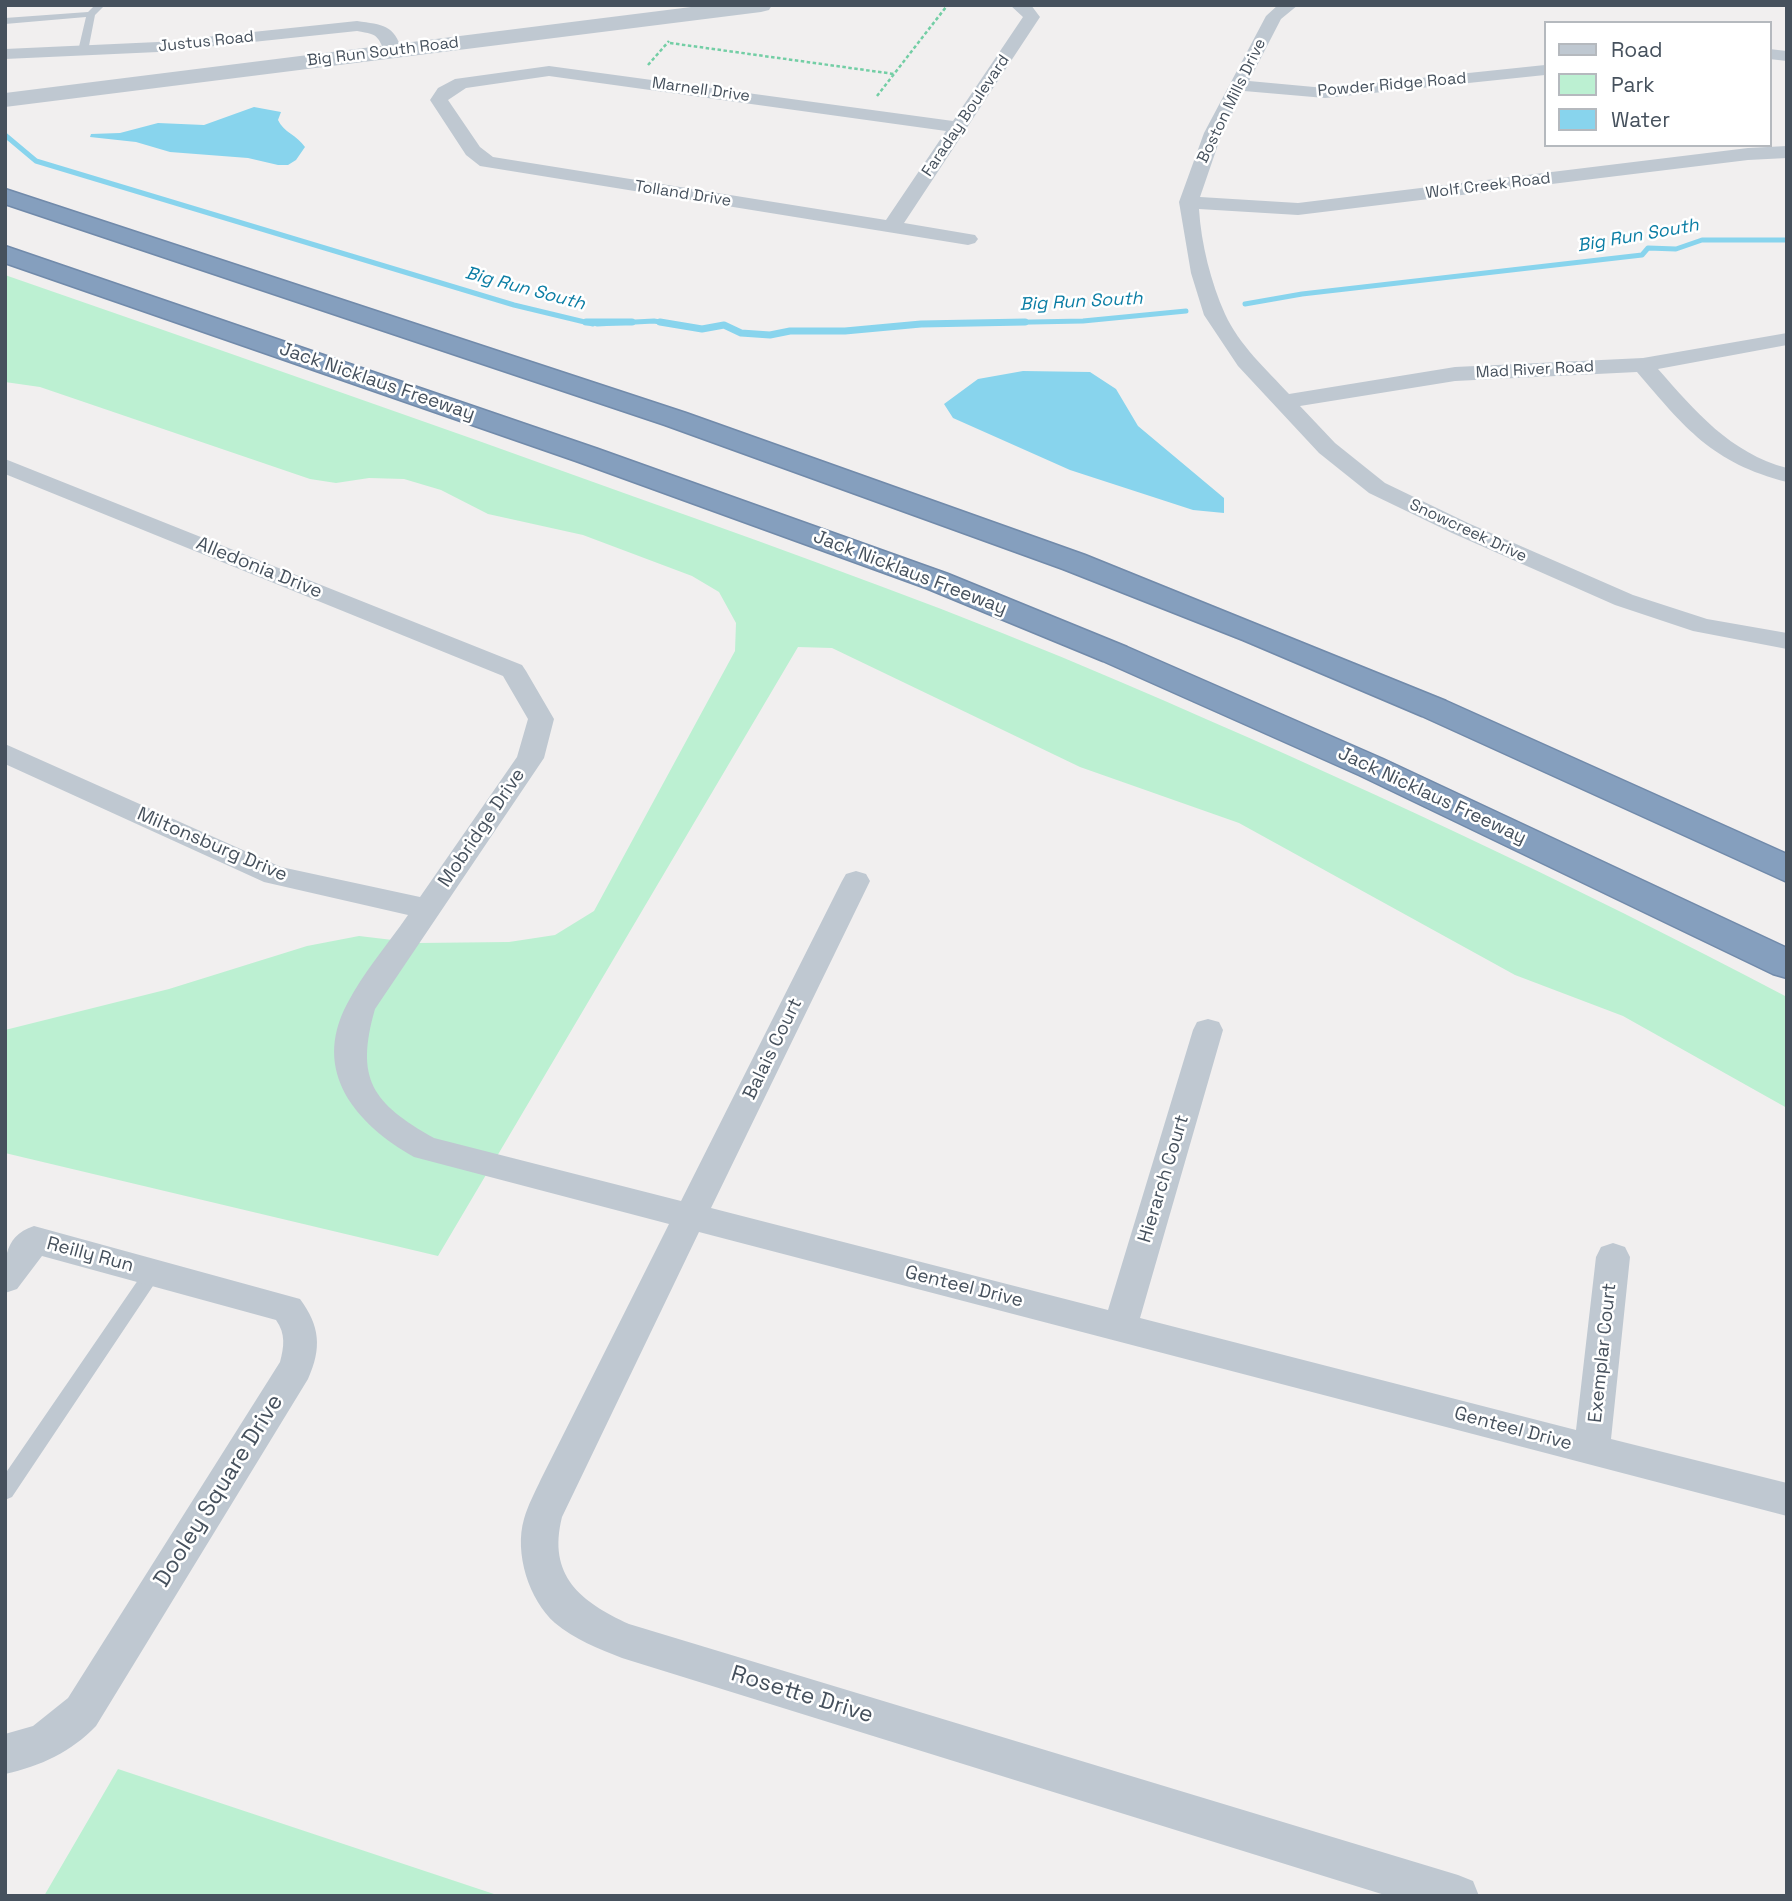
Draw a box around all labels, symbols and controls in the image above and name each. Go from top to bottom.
legend [1544,21,1771,147]
street label: Justus Road [157,27,255,57]
street label: Big Run South Road [306,33,460,71]
street label: Boston Mills Drive [1194,36,1270,166]
text: Road [1611,36,1663,63]
street label: Faraday Boulevard [918,52,1014,180]
street label: Powder Ridge Road [1317,69,1467,101]
text: Park [1611,71,1655,98]
street label: Marnell Drive [651,74,751,106]
text: Water [1611,106,1670,133]
street label: Wolf Creek Road [1424,169,1552,203]
street label: Tolland Drive [633,177,733,211]
water label: Big Run South [1576,215,1700,257]
water label: Big Run South [463,263,587,315]
water label: Big Run South [1019,288,1143,316]
street label: Jack Nicklaus Freeway [276,338,478,426]
street label: Mad River Road [1475,357,1595,383]
street label: Snowcreek Drive [1406,495,1530,567]
street label: Jack Nicklaus Freeway [810,526,1010,620]
street label: Alledonia Drive [193,532,325,604]
street label: Jack Nicklaus Freeway [1334,742,1530,850]
street label: Mobridge Drive [434,764,530,892]
street label: Miltonsburg Drive [134,803,290,887]
street label: Balais Court [739,995,807,1103]
street label: Hierarch Court [1134,1112,1194,1246]
street label: Reilly Run [44,1232,136,1278]
street label: Genteel Drive [902,1261,1026,1313]
street label: Exemplar Court [1584,1282,1622,1424]
street label: Dooley Square Drive [148,1390,290,1592]
street label: Genteel Drive [1452,1402,1574,1456]
street label: Rosette Drive [728,1660,876,1730]

